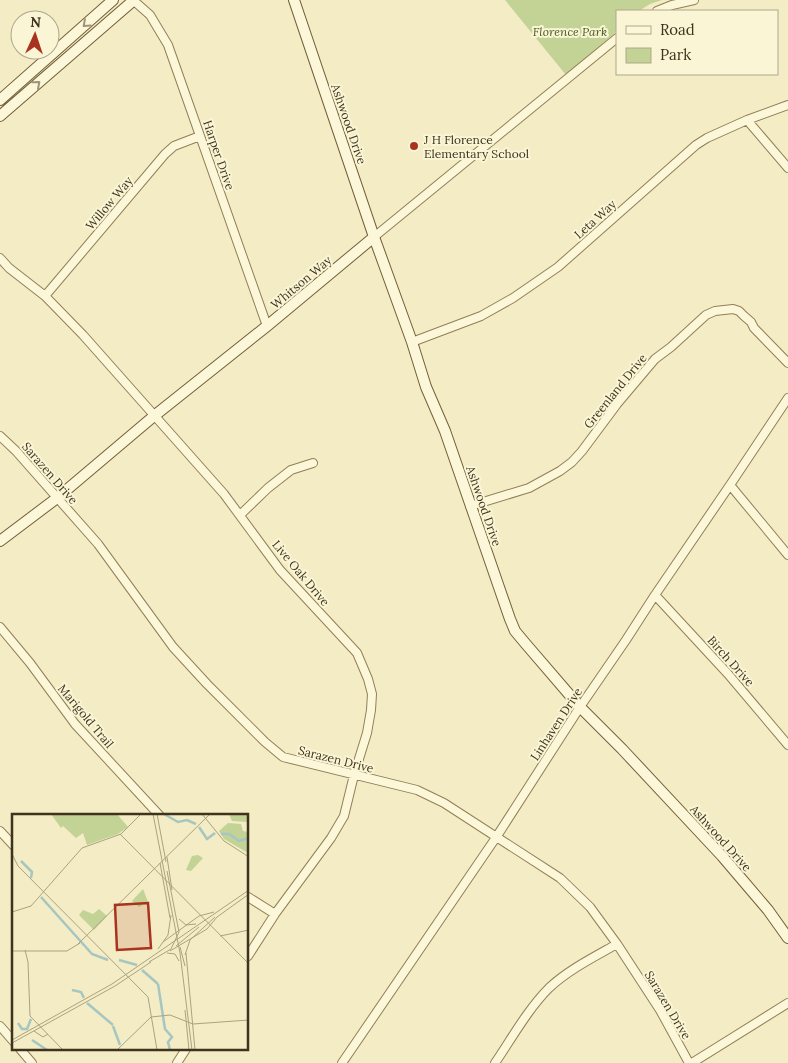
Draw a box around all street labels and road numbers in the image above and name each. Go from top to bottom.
street label: Ashwood Drive [328,81,370,167]
street label: Harper Drive [200,118,238,192]
street label: Willow Way [82,173,136,233]
street label: Leta Way [571,196,620,242]
street label: Whitson Way [268,252,335,312]
street label: Greenland Drive [580,350,650,431]
street label: Sarazen Drive [19,439,81,507]
street label: Ashwood Drive [463,463,505,549]
street label: Live Oak Drive [269,537,333,609]
street label: Birch Drive [704,633,758,690]
street label: Marigold Trail [55,681,117,751]
street label: Linhaven Drive [527,684,585,763]
street label: Sarazen Drive [297,742,376,776]
street label: Ashwood Drive [687,801,755,875]
street label: Sarazen Drive [642,968,695,1042]

